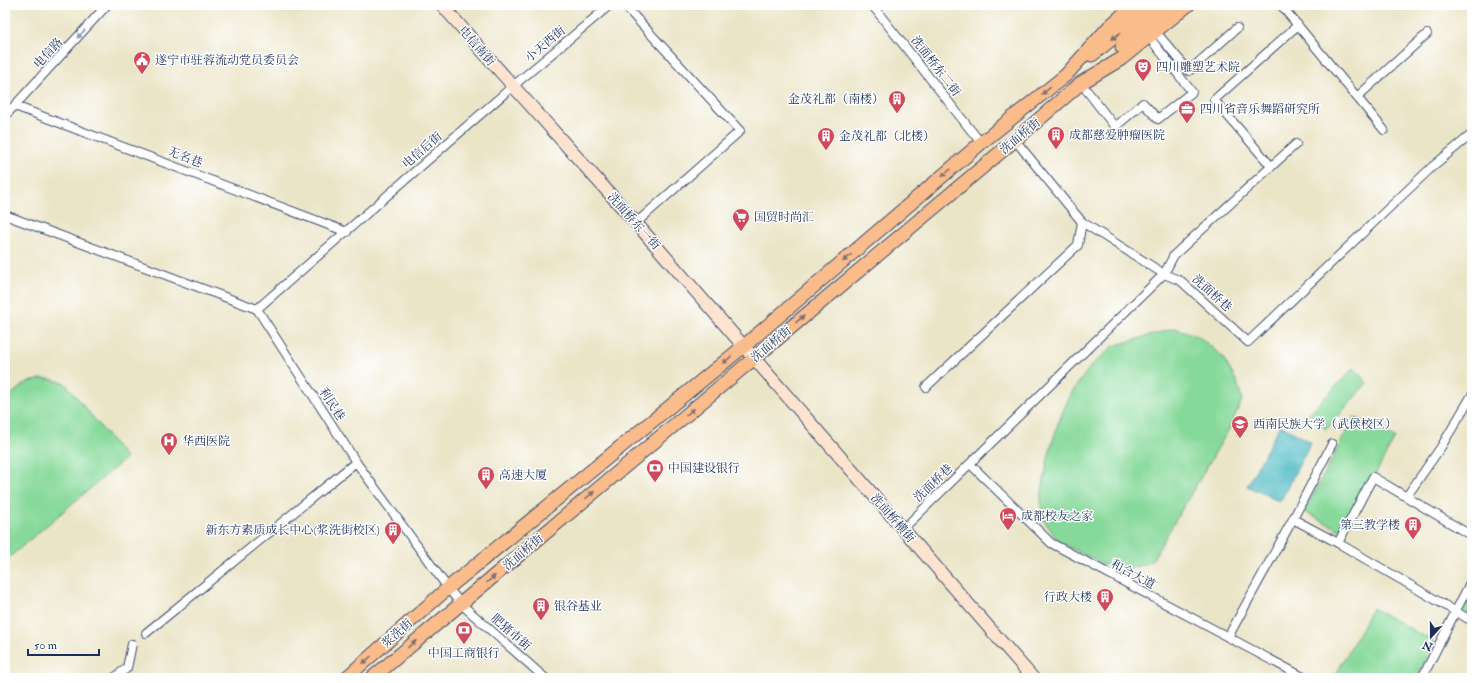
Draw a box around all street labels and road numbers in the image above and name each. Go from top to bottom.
street label: 电信南街 [455,23,499,70]
street label: 小天西街 [522,23,569,66]
street label: 洗面桥东二街 [908,33,964,100]
street label: 电信路 [31,35,66,72]
street label: 洗面桥街 [997,115,1044,158]
street label: 电信后街 [399,128,446,172]
street label: 无名巷 [165,144,204,171]
street label: 洗面桥东一街 [604,190,664,254]
street label: 洗面桥巷 [1189,272,1235,315]
street label: 洗面桥街 [748,323,795,366]
street label: 利民巷 [315,385,348,423]
street label: 洗面桥巷 [911,461,956,505]
street label: 洗面桥横街 [867,491,919,547]
street label: 洗面桥街 [500,531,547,574]
street label: 和合大道 [1108,557,1157,592]
street label: 肥猪市街 [488,611,534,654]
street label: 浆洗街 [379,615,416,651]

